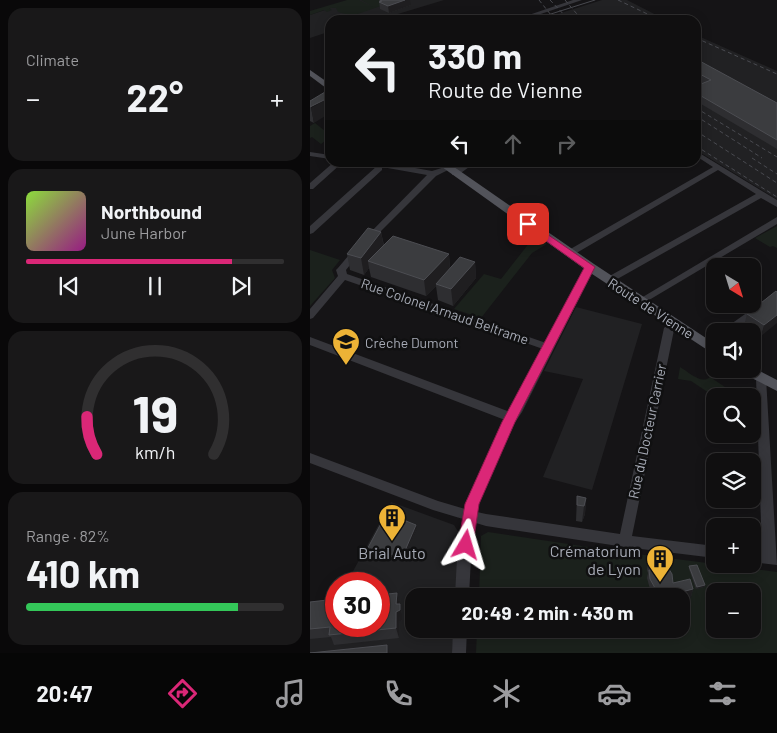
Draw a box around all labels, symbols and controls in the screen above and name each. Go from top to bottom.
text: 330 m [428,34,522,76]
icon: left [345,35,410,100]
text: Climate [26,50,79,69]
text: 22° [127,74,183,120]
text: Route de Vienne [428,76,583,102]
text: − [26,81,40,115]
text: + [270,81,284,115]
icon: left [446,130,474,158]
icon: ahead [499,130,527,158]
icon: right [552,130,580,158]
text: Northbound [101,200,202,223]
pin [507,203,549,245]
icon: arrive [514,210,542,238]
text: June Harbor [101,223,187,242]
north arrow [706,258,761,312]
map controls [706,258,761,638]
icon: previous [55,272,83,300]
icon: pause [141,272,169,300]
icon: next [227,272,255,300]
street label: Rue Colonel Arnaud Beltrame [359,274,531,348]
street label: Route de Vienne [605,274,697,342]
button: sound [706,323,761,378]
school or university icon: Crèche Dumont [331,327,361,366]
place label: Crèche Dumont [365,334,459,351]
street label: Rue du Docteur Carrier [624,362,670,500]
text: 19 [132,381,178,443]
button: search [706,388,761,443]
text: km/h [135,441,175,463]
button: layers [706,453,761,508]
building icon: Brial Auto [377,503,407,542]
position arrow [439,518,491,570]
button: + [706,518,761,573]
text: Range · 82% [26,526,110,545]
place label: Crématorium de Lyon [550,541,641,578]
place label: Brial Auto [358,543,426,562]
building icon: Crématorium de Lyon [645,544,675,583]
text: 410 km [26,550,140,596]
speed limit sign: 30 [325,572,390,637]
button: − [706,583,761,638]
text: 20:49 · 2 min · 430 m [462,601,633,624]
icon: directions [165,676,200,711]
icon: music [273,676,308,711]
icon: phone [381,676,416,711]
icon: climate [489,676,524,711]
icon: car [597,676,632,711]
icon: filters [705,676,740,711]
text: 20:47 [37,680,92,706]

